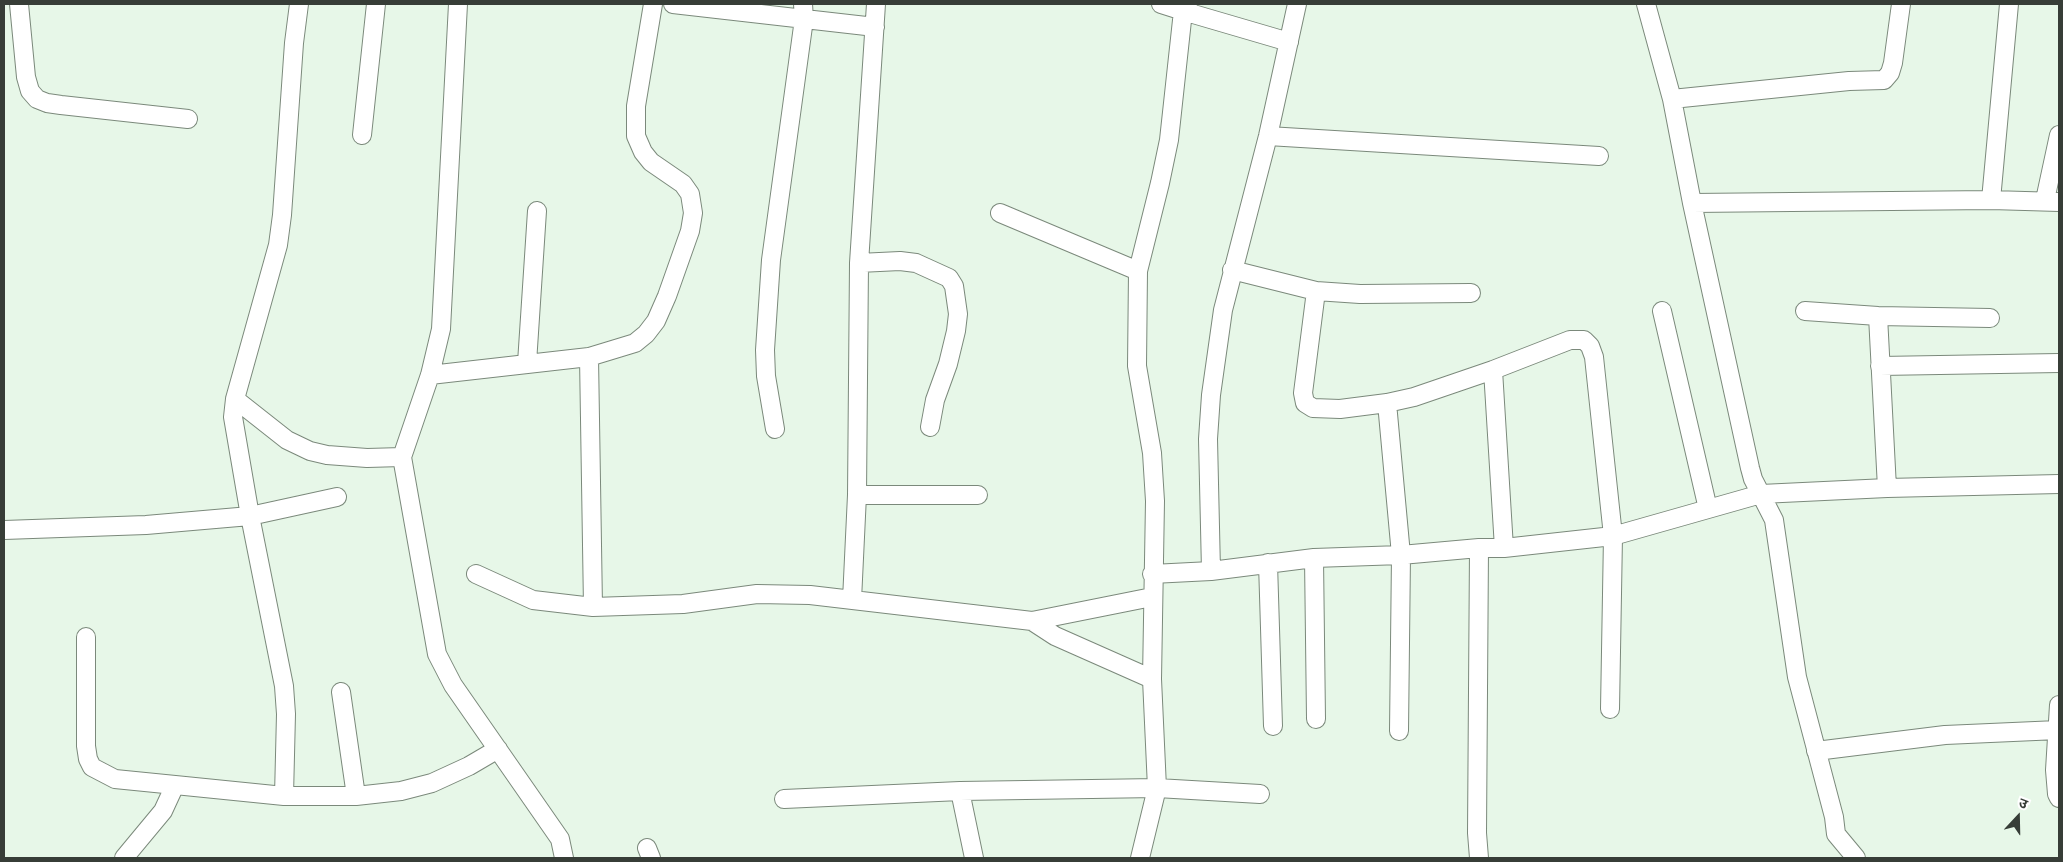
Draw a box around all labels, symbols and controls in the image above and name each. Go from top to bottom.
north arrow [1993,792,2043,842]
text: उ [2016,792,2031,814]

